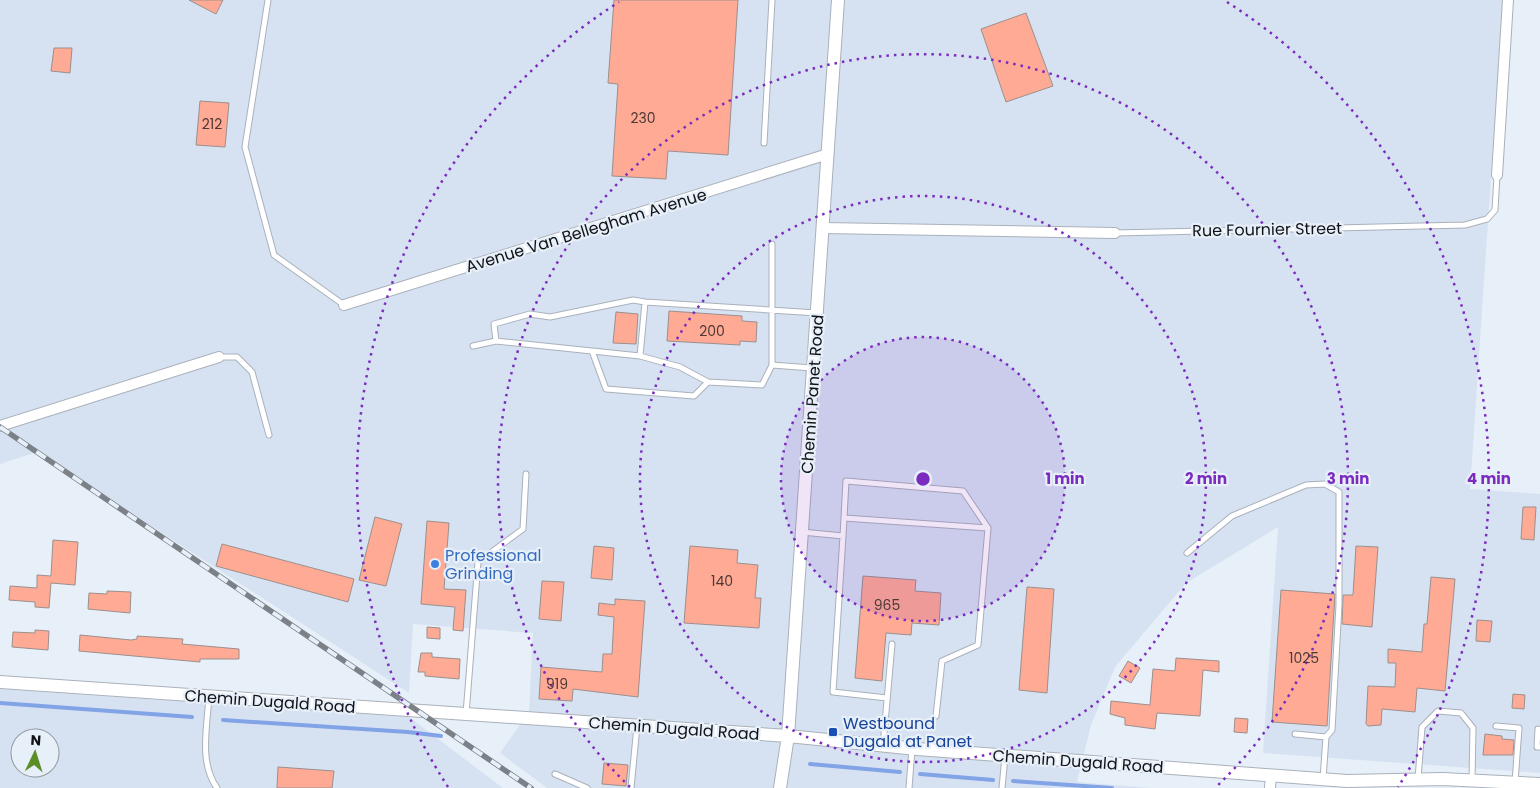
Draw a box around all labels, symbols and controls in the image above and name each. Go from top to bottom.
house number: 230 [630,108,656,128]
house number: 212 [202,114,222,134]
street label: Avenue Van Bellegham Avenue [463,183,709,278]
street label: Rue Fournier Street [1192,217,1342,242]
street label: Chemin Panet Road [795,314,830,474]
house number: 200 [699,321,725,341]
text: 1 min [1045,468,1085,489]
text: 2 min [1185,468,1227,489]
text: 3 min [1327,468,1369,489]
text: 4 min [1467,468,1511,489]
centre of rings [914,470,932,488]
place label: Professional Grinding [445,544,542,585]
marker: Professional Grinding [429,558,441,570]
house number: 140 [711,571,733,591]
house number: 965 [874,595,900,615]
house number: 1025 [1289,648,1319,668]
house number: 919 [546,674,568,694]
street label: Chemin Dugald Road [184,684,356,719]
street label: Chemin Dugald Road [588,711,760,746]
place label: Westbound Dugald at Panet [843,712,972,753]
marker: Westbound Dugald at Panet [827,726,839,738]
north arrow [10,728,60,778]
text: N [30,730,42,750]
street label: Chemin Dugald Road [992,744,1164,779]

